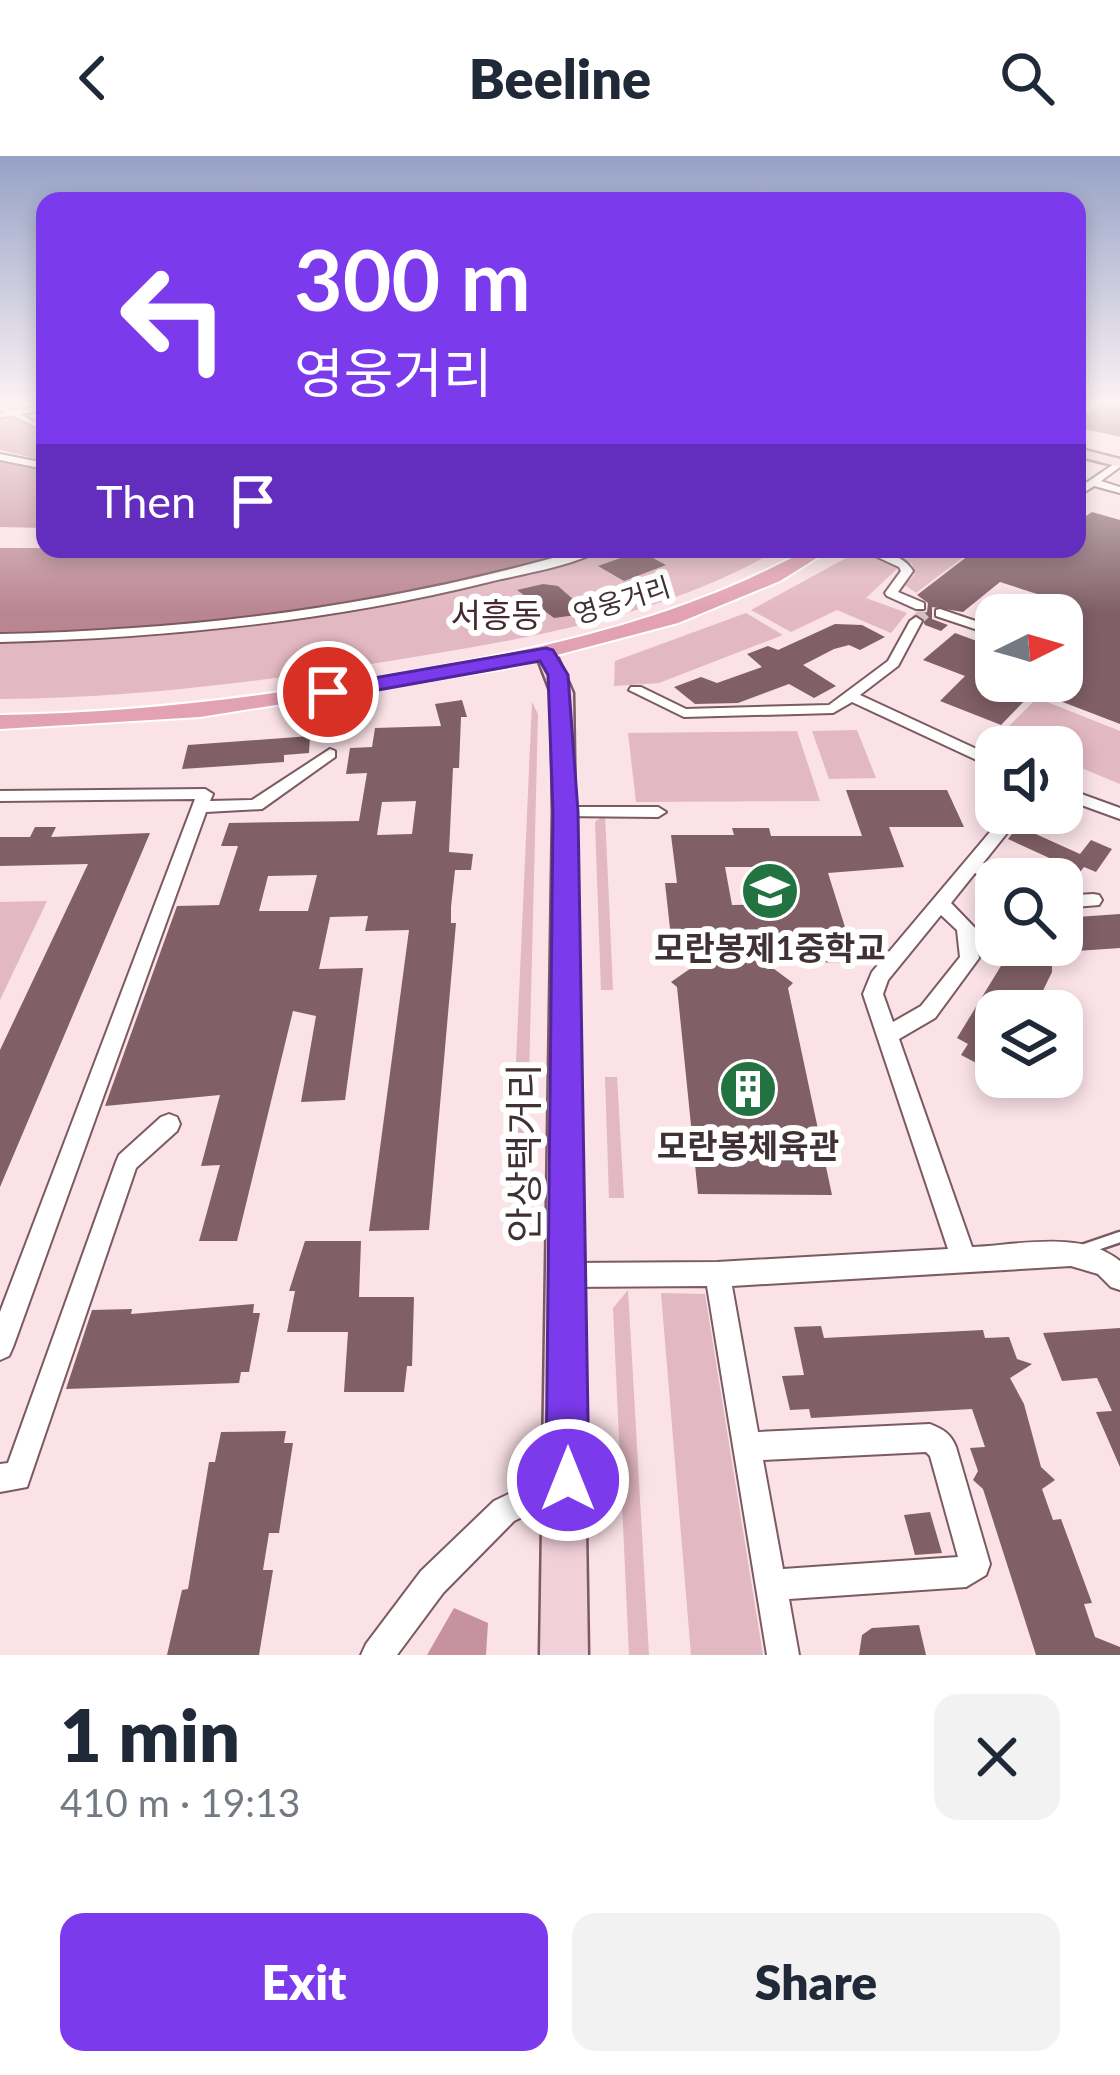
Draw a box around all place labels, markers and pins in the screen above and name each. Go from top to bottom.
pin [277,641,379,743]
school or university icon: 모란봉제1중학교 [739,860,801,922]
place label: 모란봉제1중학교 [654,927,886,967]
building icon: 모란봉체육관 [717,1058,779,1120]
place label: 모란봉체육관 [657,1125,839,1165]

